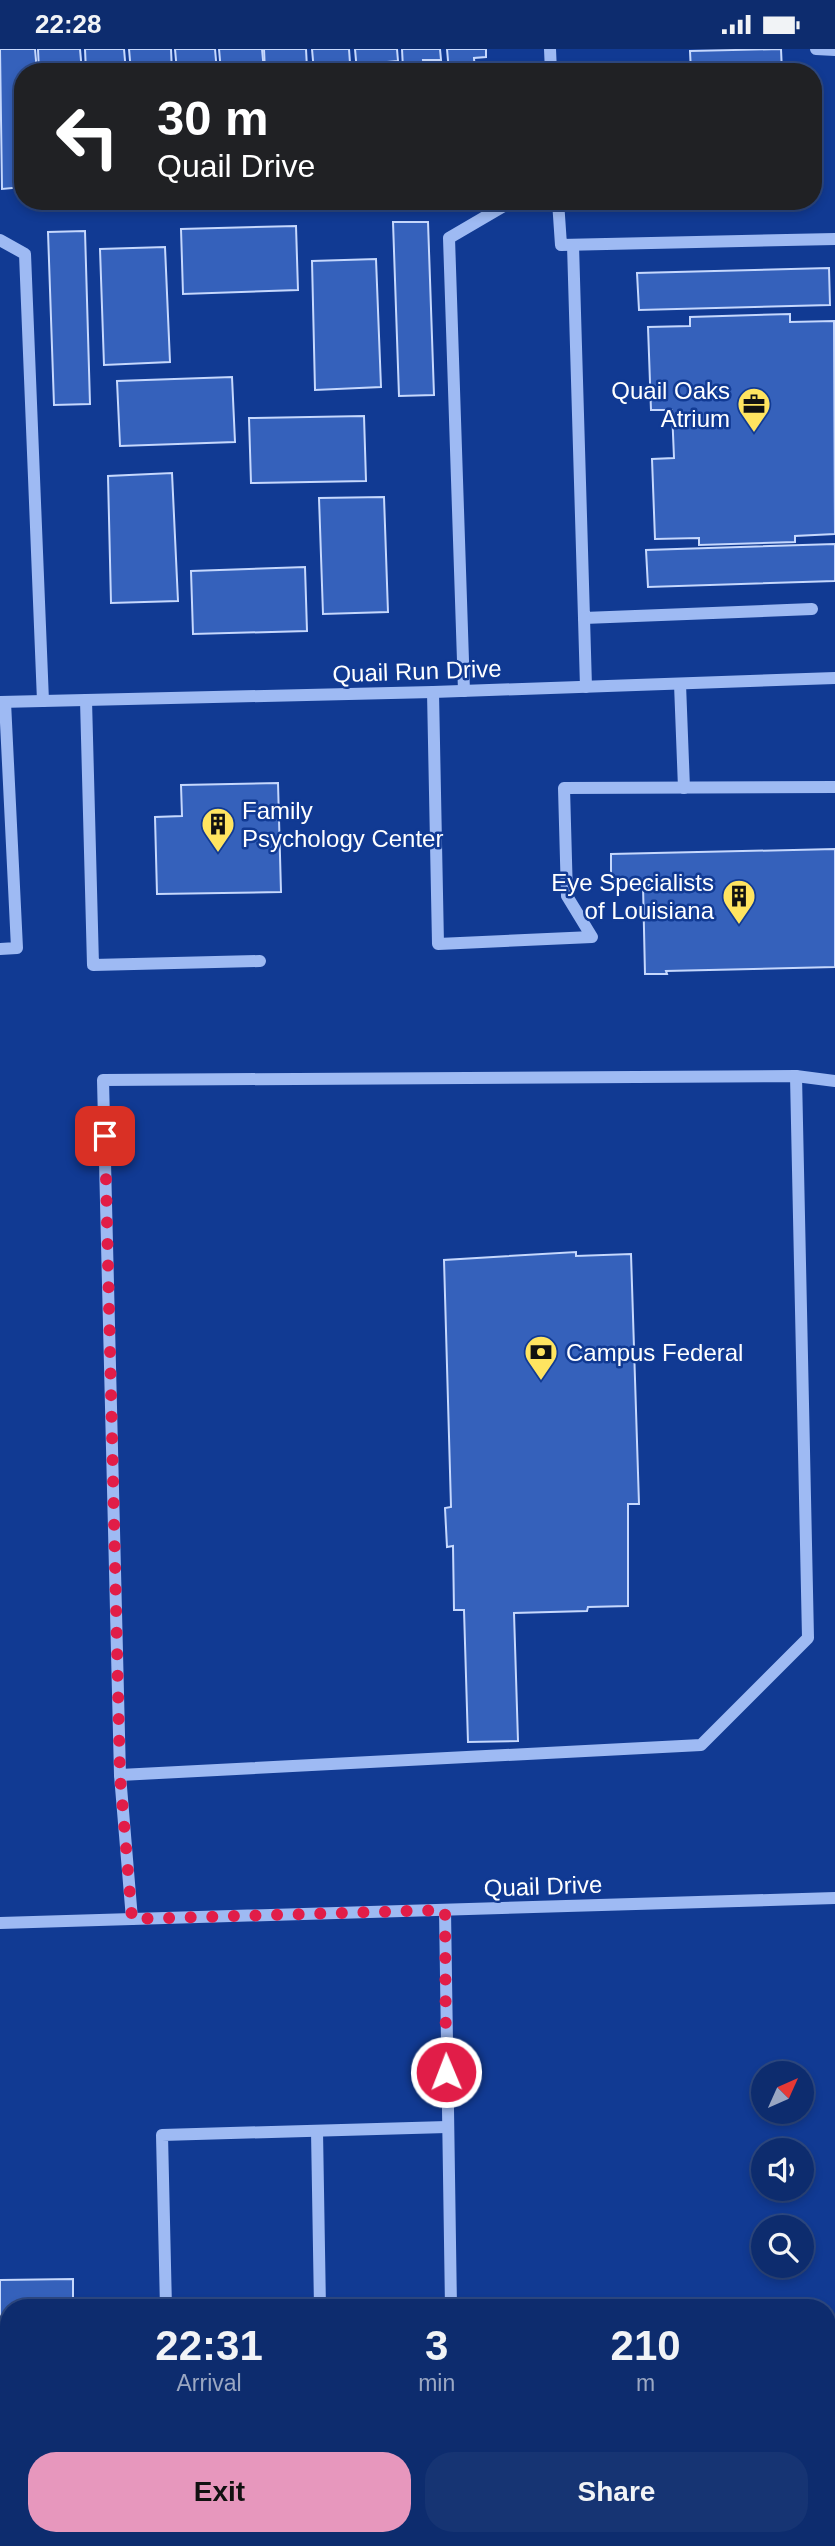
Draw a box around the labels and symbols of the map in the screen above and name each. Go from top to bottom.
place label: Quail Oaks Atrium [611,377,730,432]
office icon: Quail Oaks Atrium [735,385,773,434]
street label: Quail Run Drive [332,655,502,687]
place label: Family Psychology Center [242,797,443,852]
building icon: Family Psychology Center [199,805,237,854]
place label: Eye Specialists of Louisiana [551,869,715,924]
building icon: Eye Specialists of Louisiana [720,877,758,926]
pin [75,1106,135,1166]
bank icon: Campus Federal [522,1333,560,1382]
place label: Campus Federal [566,1339,743,1366]
street label: Quail Drive [483,1870,603,1902]
position arrow [409,2035,483,2109]
north arrow [751,2061,814,2125]

